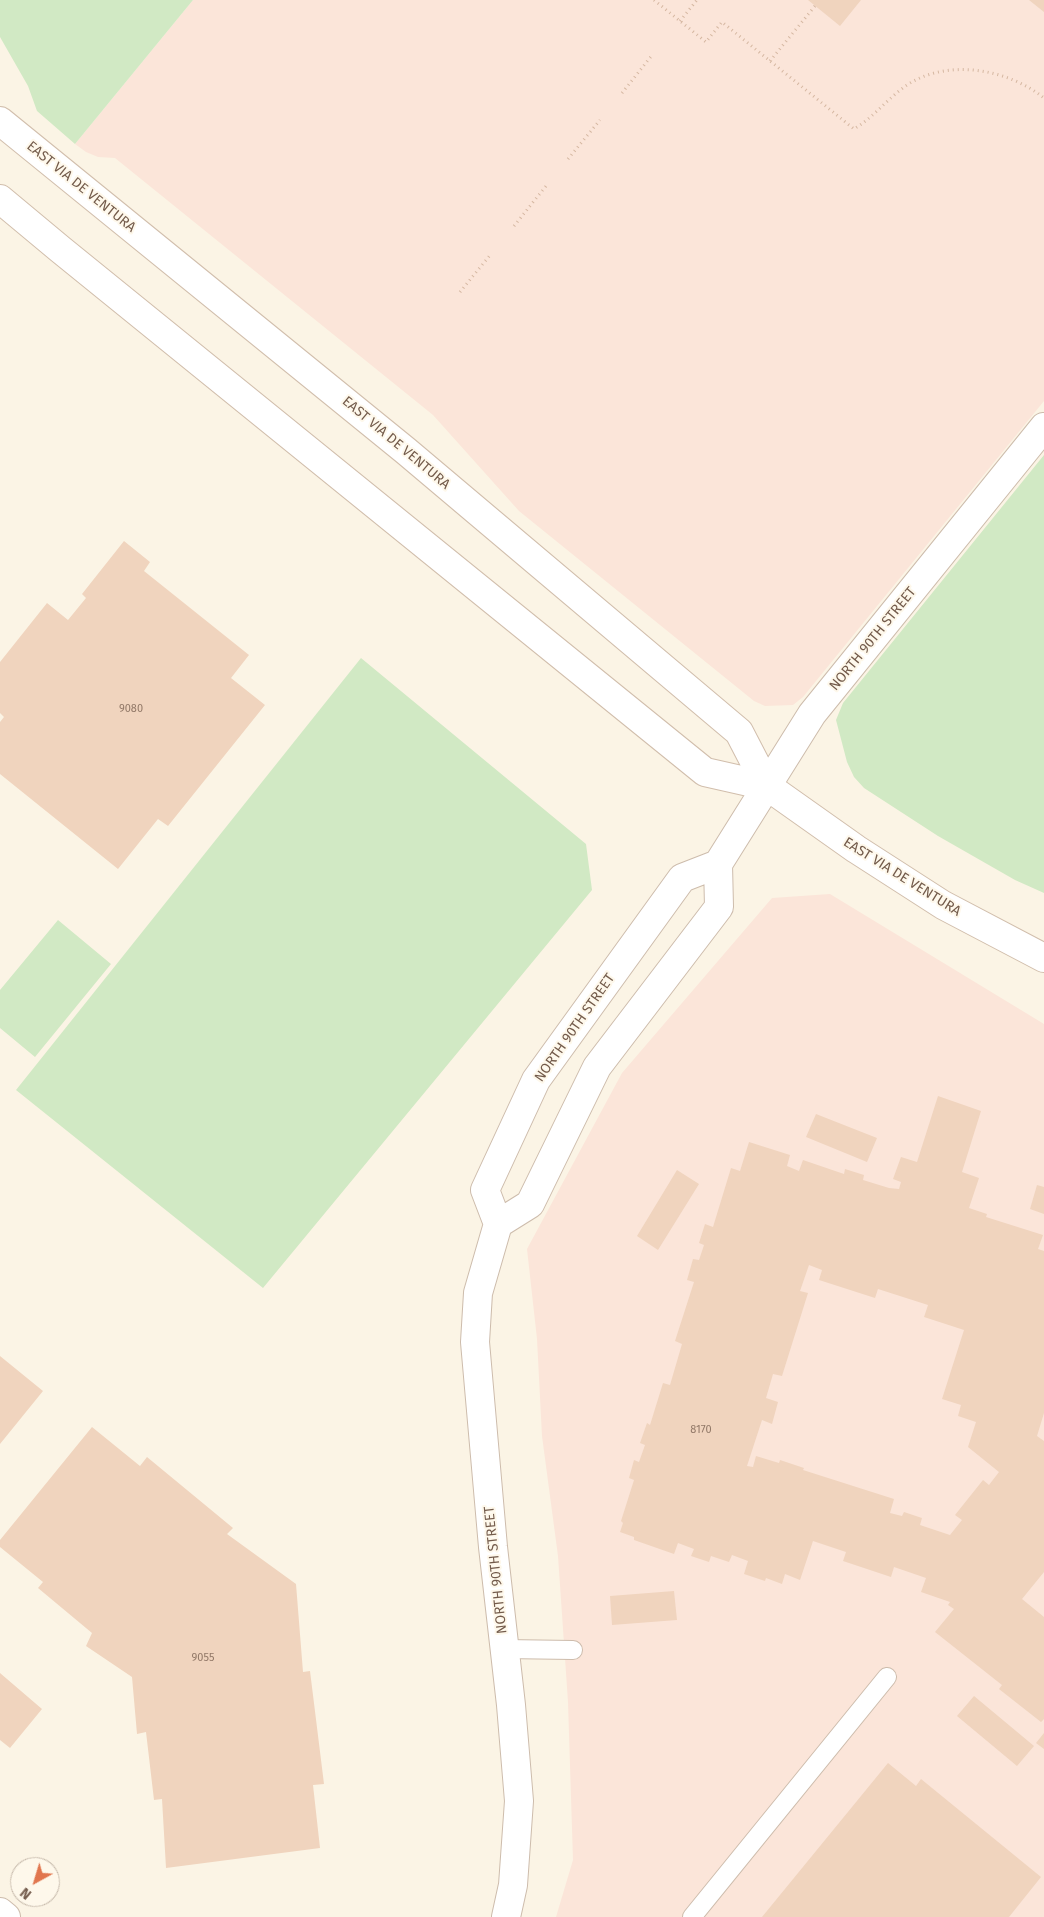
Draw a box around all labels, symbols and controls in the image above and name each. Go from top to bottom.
street label: EAST VIA DE VENTURA [23,138,139,236]
street label: EAST VIA DE VENTURA [339,393,453,493]
street label: NORTH 90TH STREET [826,584,920,694]
house number: 9080 [119,702,143,716]
street label: EAST VIA DE VENTURA [840,834,964,920]
street label: NORTH 90TH STREET [531,971,619,1085]
house number: 8170 [690,1423,712,1437]
street label: NORTH 90TH STREET [481,1505,511,1635]
house number: 9055 [192,1651,214,1665]
north arrow [10,1857,60,1907]
text: N [17,1884,35,1903]

